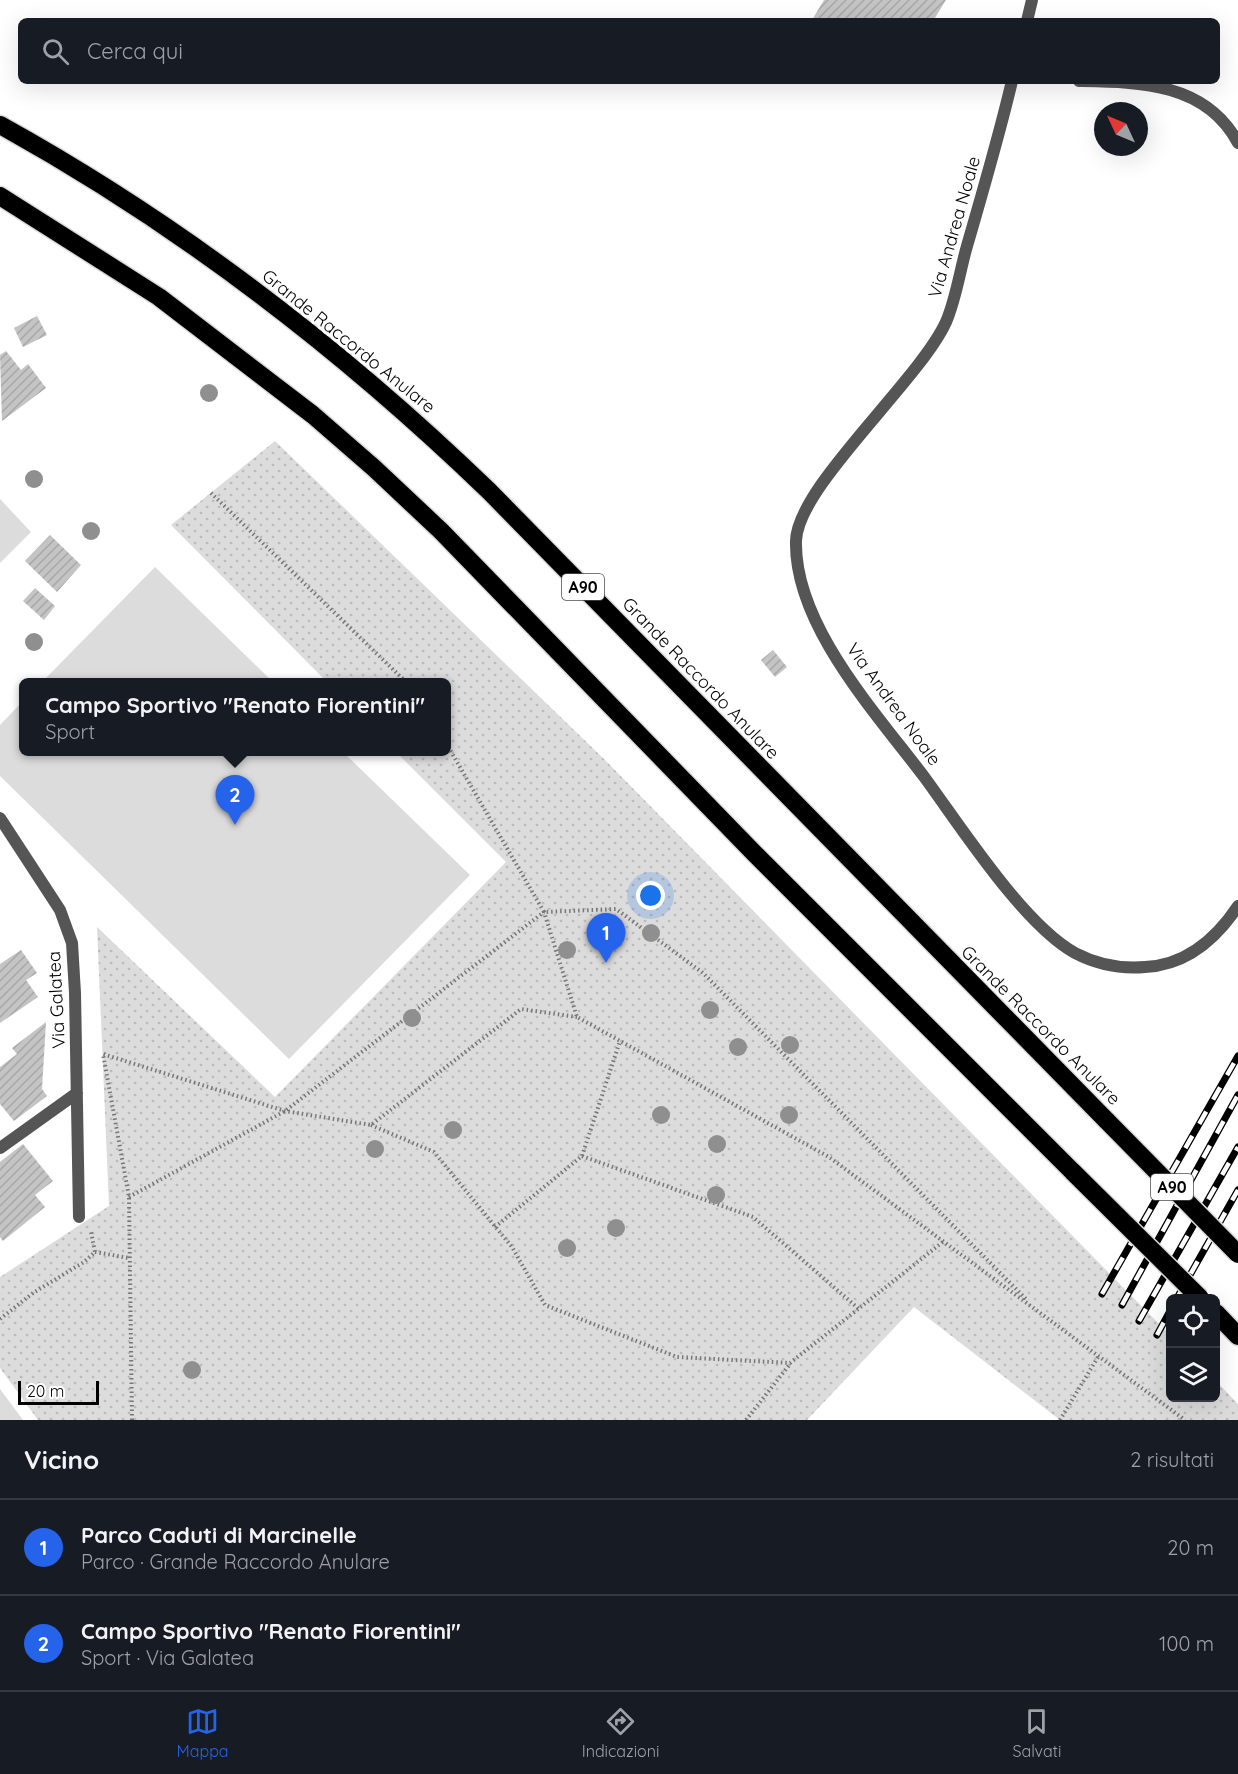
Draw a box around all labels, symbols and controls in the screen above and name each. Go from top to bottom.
search box [18,18,1220,84]
icon: search [39,35,72,68]
text: Cerca qui [87,37,183,65]
north arrow [1094,102,1148,156]
street label: Via Andrea Noale [923,154,985,300]
street label: Grande Raccordo Anulare [258,264,440,418]
road number: A90 [562,574,604,600]
street label: Grande Raccordo Anulare [618,592,784,764]
street label: Via Andrea Noale [842,638,946,770]
popup [19,678,451,756]
text: Campo Sportivo "Renato Fiorentini" [45,691,425,719]
text: Sport [45,719,95,744]
pin: 2 [216,776,254,825]
your location [636,881,665,910]
pin: 1 [586,914,626,963]
street label: Grande Raccordo Anulare [956,940,1126,1110]
street label: Via Galatea [42,951,70,1049]
road number: A90 [1151,1174,1193,1200]
map controls [1166,1294,1220,1402]
button: locate [1166,1294,1220,1348]
button: layers [1166,1348,1220,1402]
scale bar [18,1378,99,1406]
text: 20 m [27,1381,64,1401]
text: Vicino [24,1443,99,1476]
text: 2 risultati [1130,1447,1214,1472]
text: Parco Caduti di Marcinelle [81,1521,357,1549]
text: 1 [40,1535,47,1560]
text: 20 m [1167,1535,1214,1560]
text: Parco · Grande Raccordo Anulare [81,1549,390,1574]
text: Campo Sportivo "Renato Fiorentini" [81,1617,461,1645]
text: 2 [38,1631,49,1656]
text: 100 m [1159,1631,1214,1656]
text: Sport · Via Galatea [81,1645,254,1670]
tab: Mappa [177,1705,229,1761]
tab: Indicazioni [582,1705,659,1761]
tab: Salvati [1013,1705,1061,1761]

